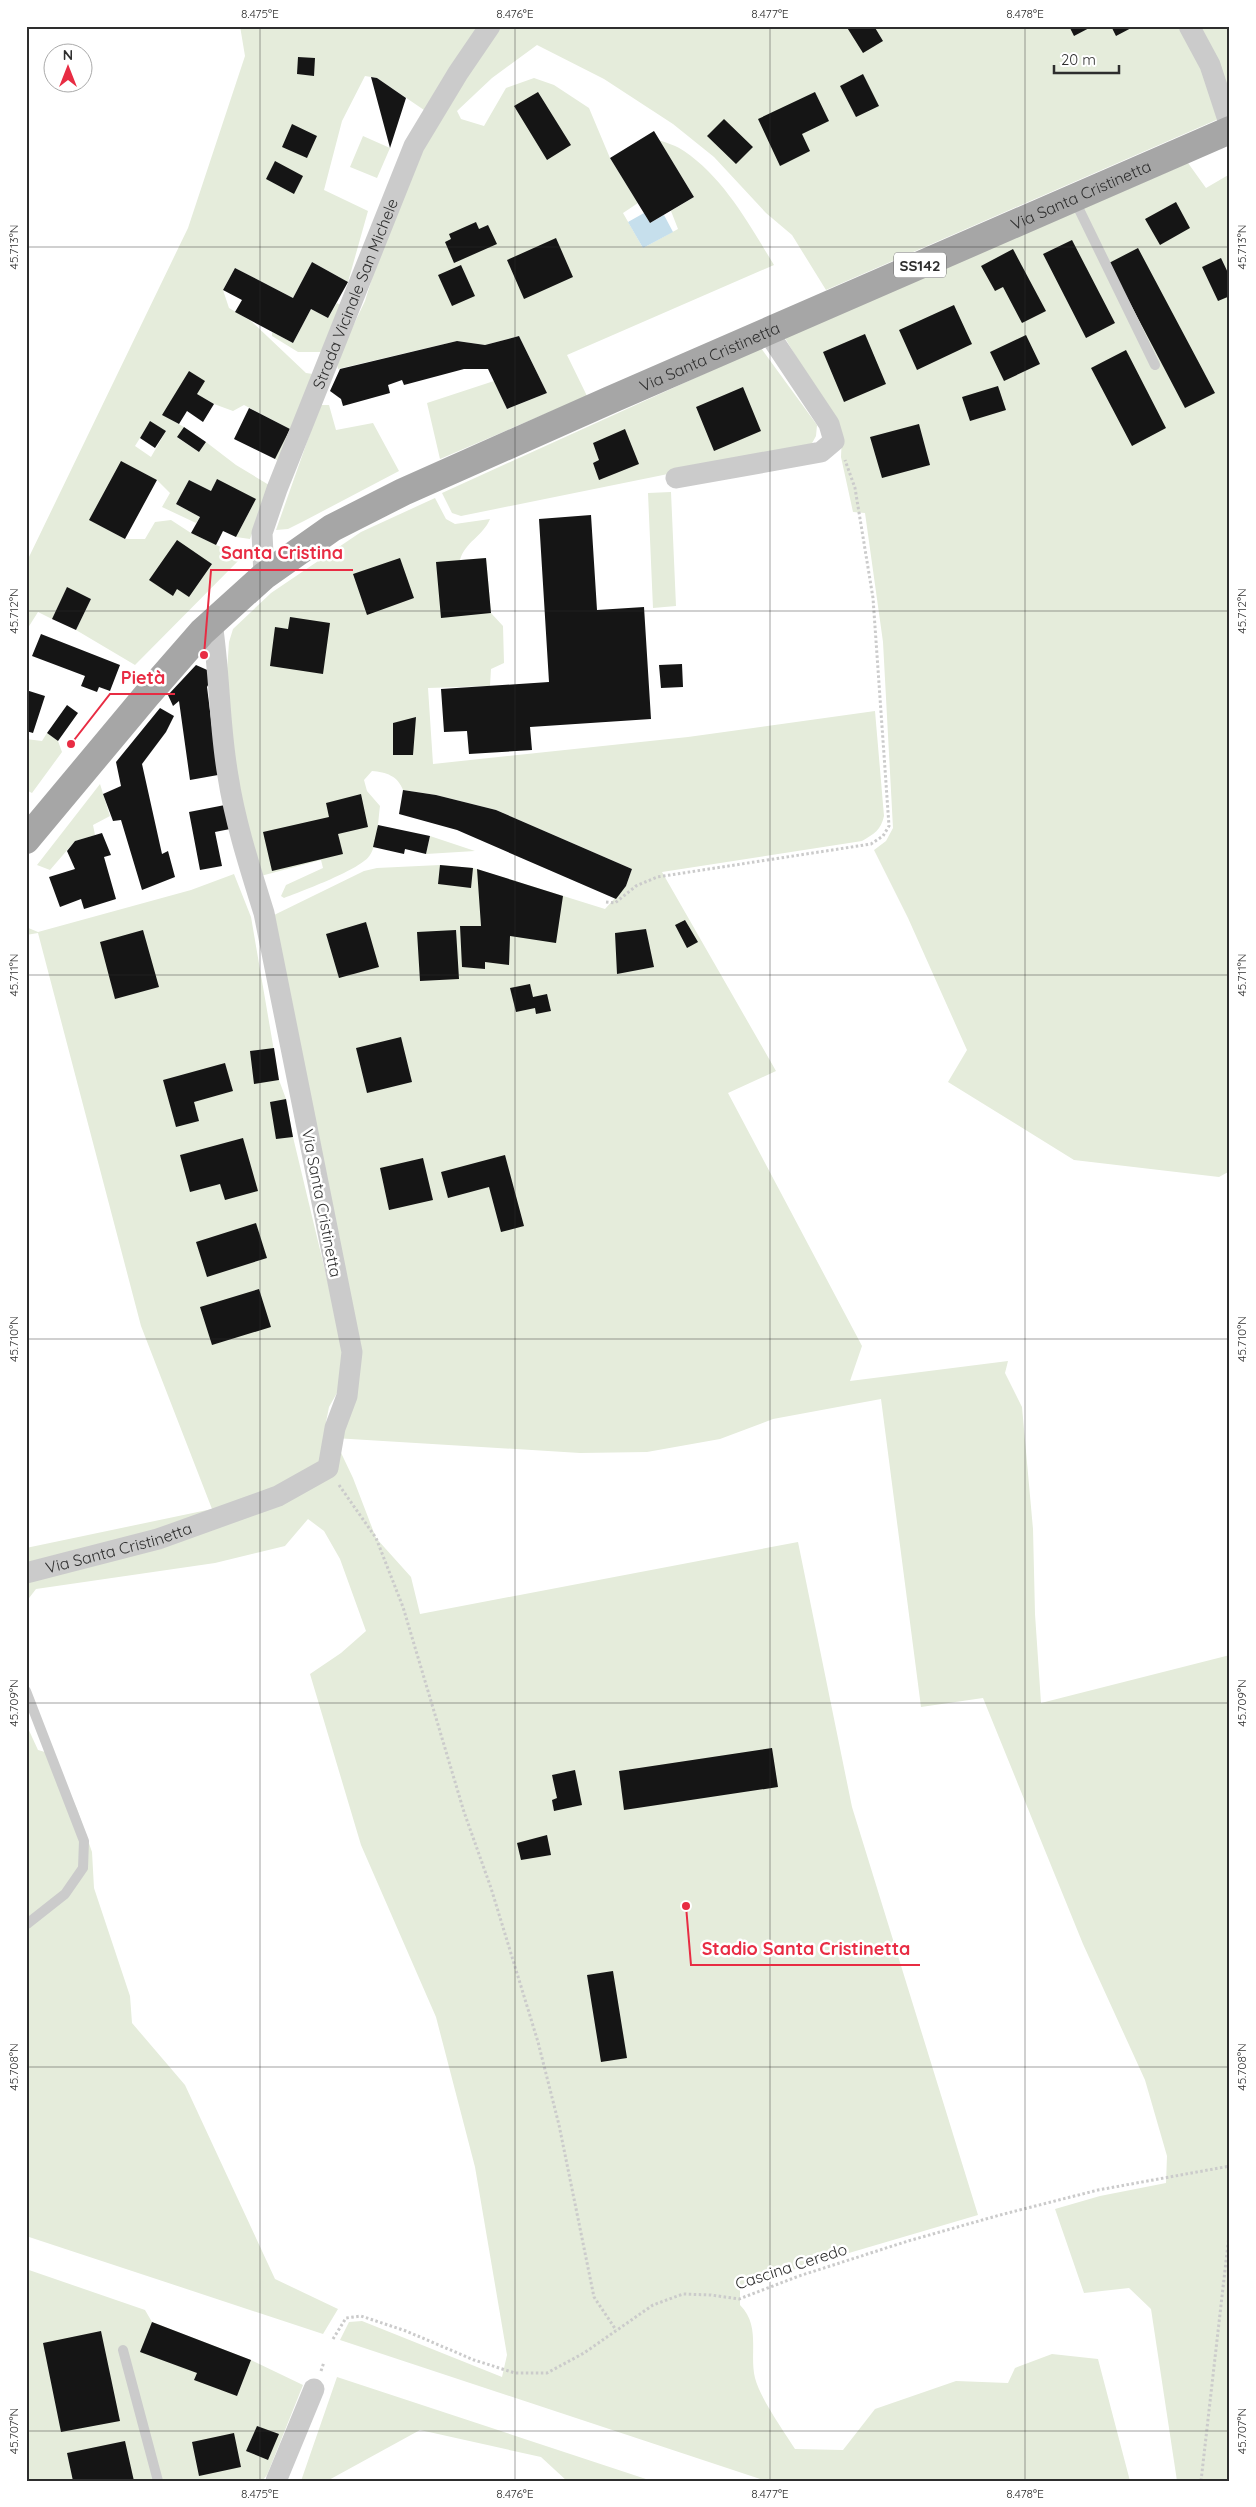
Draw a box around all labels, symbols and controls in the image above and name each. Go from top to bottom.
text: 8.475°E [241,6,279,21]
text: 8.476°E [496,6,534,21]
text: 8.477°E [751,6,789,21]
text: 8.478°E [1006,6,1044,21]
north arrow [42,42,92,92]
scale bar [1054,42,1118,74]
text: N [63,46,73,64]
text: 20 m [1061,50,1096,69]
street label: Via Santa Cristinetta [1008,156,1154,234]
street label: Strada Vicinale San Michele [308,195,402,392]
text: 45.713°N [6,224,21,270]
text: 45.713°N [1234,224,1249,270]
road number: SS142 [894,252,946,278]
street label: Via Santa Cristinetta [636,317,783,396]
callout: Santa Cristina [211,537,353,570]
text: Santa Cristina [221,541,343,564]
text: 45.712°N [6,588,21,634]
text: 45.712°N [1234,588,1249,634]
callout: Pietà [110,661,175,694]
text: Pietà [121,666,165,689]
text: 45.711°N [6,953,21,997]
text: 45.711°N [1234,953,1249,997]
street label: Via Santa Cristinetta [298,1127,346,1279]
text: 45.710°N [6,1316,21,1362]
text: 45.710°N [1234,1316,1249,1362]
street label: Via Santa Cristinetta [43,1518,194,1578]
text: 45.709°N [6,1679,21,1727]
text: 45.709°N [1234,1679,1249,1727]
callout: Stadio Santa Cristinetta [691,1932,920,1965]
text: Stadio Santa Cristinetta [702,1937,910,1960]
text: 45.708°N [6,2043,21,2091]
text: 45.708°N [1234,2043,1249,2091]
street label: Cascina Ceredo [733,2239,849,2293]
text: 45.707°N [6,2408,21,2454]
text: 45.707°N [1234,2408,1249,2454]
text: 8.475°E [241,2486,279,2501]
text: 8.476°E [496,2486,534,2501]
text: 8.477°E [751,2486,789,2501]
text: 8.478°E [1006,2486,1044,2501]

